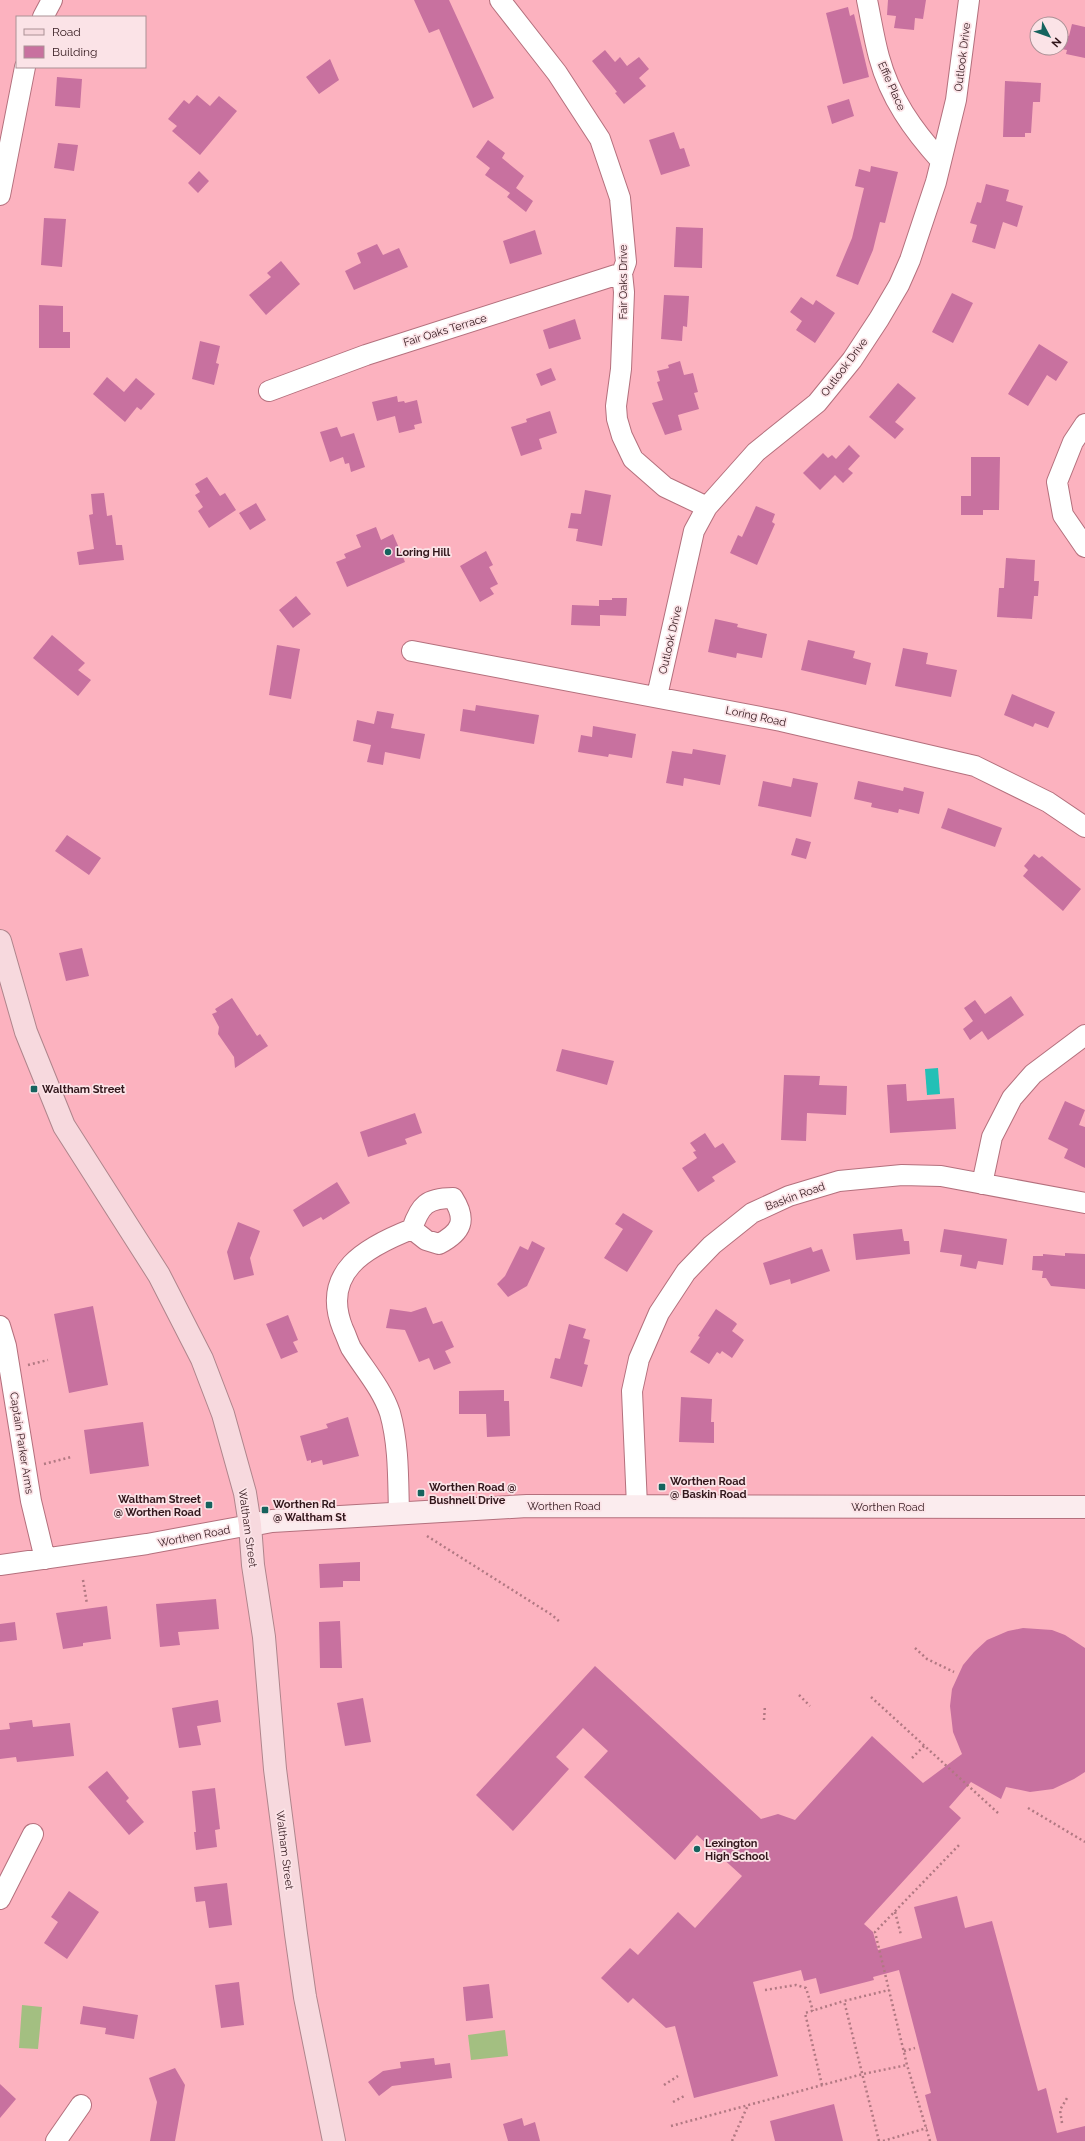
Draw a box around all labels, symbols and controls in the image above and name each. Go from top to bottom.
legend [16,16,146,68]
north arrow [1029,16,1069,56]
street label: Outlook Drive [952,21,973,92]
text: Road [52,25,81,39]
text: N [1049,35,1064,50]
text: Building [52,45,98,59]
street label: Effie Place [875,60,908,113]
street label: Fair Oaks Drive [617,244,630,319]
street label: Fair Oaks Terrace [402,311,489,349]
street label: Outlook Drive [818,335,871,399]
place label: Loring Hill [396,546,451,559]
marker: Loring Hill [383,547,393,557]
street label: Outlook Drive [656,604,685,675]
street label: Loring Road [724,704,787,729]
place label: Waltham Street [42,1083,126,1096]
marker: Waltham Street [29,1084,39,1094]
street label: Baskin Road [764,1180,827,1213]
street label: Captain Parker Arms [7,1391,36,1495]
place label: Worthen Road @ Baskin Road [670,1475,747,1501]
place label: Worthen Road @ Bushnell Drive [429,1481,517,1507]
marker: Worthen Road @ Baskin Road [657,1482,667,1492]
street label: Waltham Street [236,1488,260,1569]
marker: Worthen Road @ Bushnell Drive [416,1488,426,1498]
place label: Waltham Street @ Worthen Road [114,1493,202,1519]
place label: Worthen Rd @ Waltham St [273,1498,347,1524]
marker: Waltham Street @ Worthen Road [204,1500,214,1510]
street label: Worthen Road [527,1500,601,1513]
street label: Worthen Road [851,1501,925,1514]
marker: Worthen Rd @ Waltham St [260,1505,270,1515]
street label: Worthen Road [157,1523,231,1550]
street label: Waltham Street [273,1810,296,1891]
place label: Lexington High School [705,1837,769,1863]
marker: Lexington High School [692,1844,702,1854]

